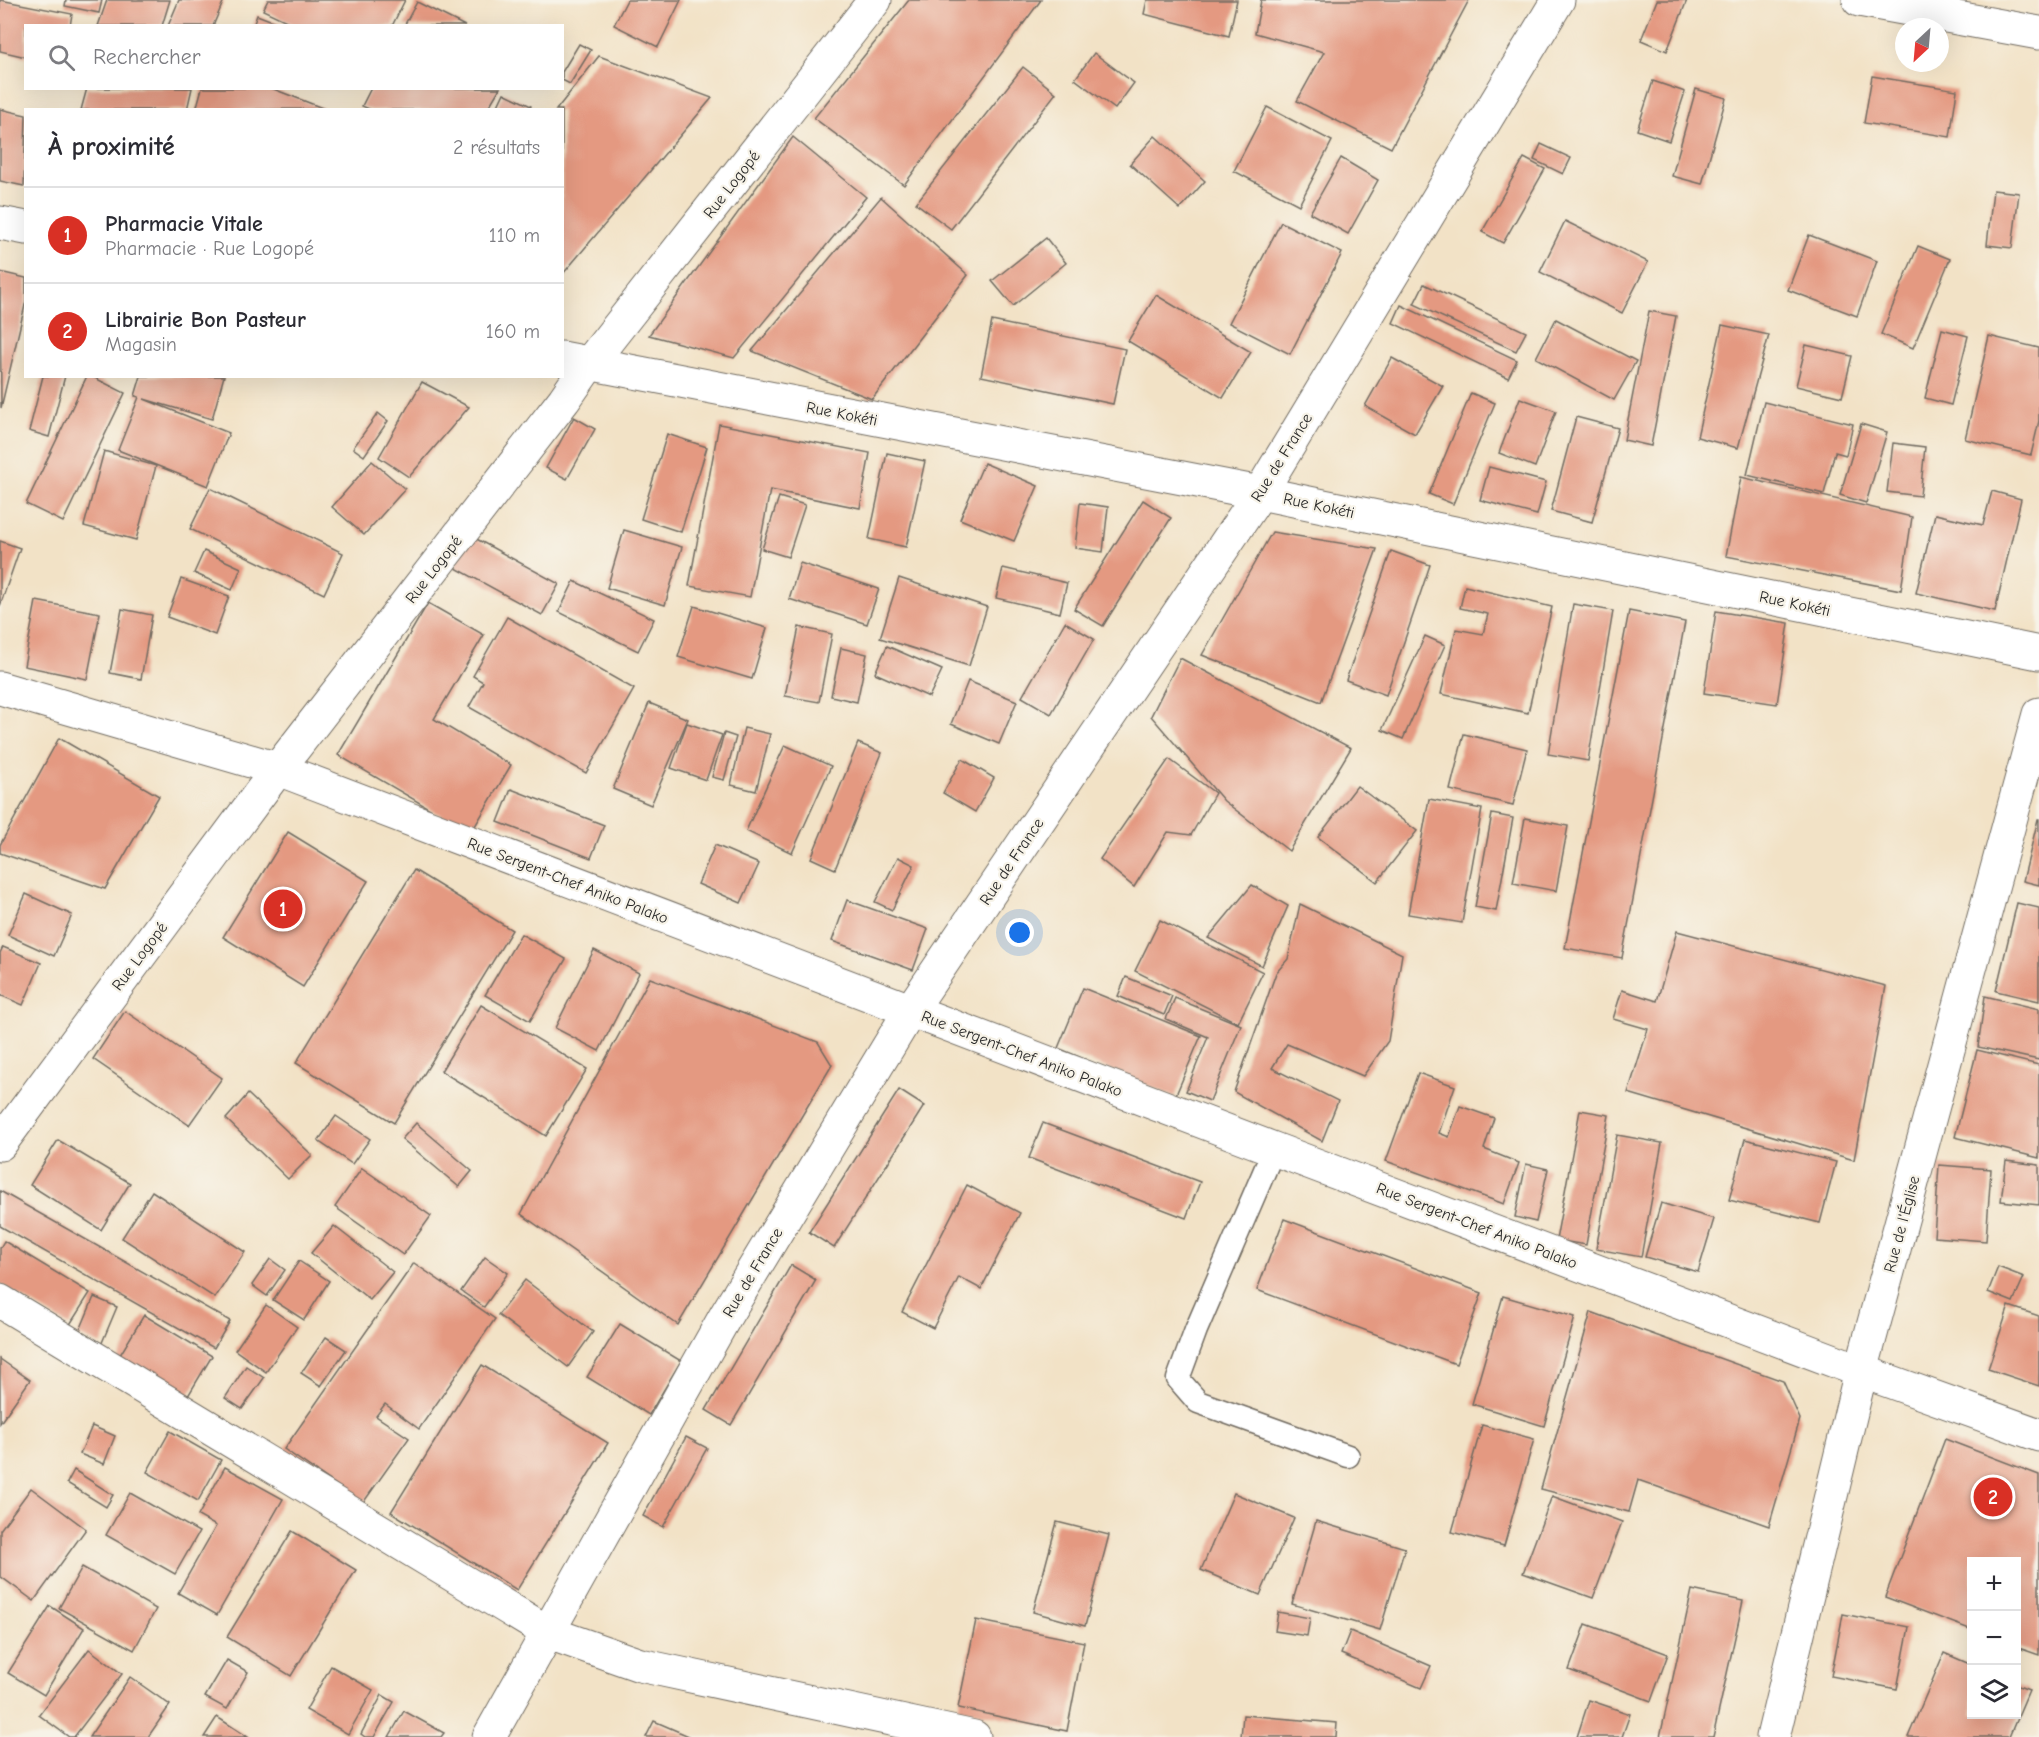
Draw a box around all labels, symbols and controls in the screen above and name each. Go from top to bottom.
north arrow [1895,18,1949,72]
search box [24,24,564,90]
icon: search [45,41,78,74]
text: Rechercher [93,44,201,70]
text: À proximité [48,132,175,162]
text: 2 résultats [453,136,540,159]
street label: Rue Logopé [700,147,764,222]
text: Pharmacie Vitale [105,211,263,237]
text: 1 [64,224,71,247]
text: 110 m [489,224,540,247]
text: Pharmacie · Rue Logopé [105,237,314,260]
text: Librairie Bon Pasteur [105,307,306,333]
text: 2 [63,320,72,343]
text: 160 m [486,320,540,343]
text: Magasin [105,333,177,356]
street label: Rue Kokéti [805,398,879,430]
street label: Rue de France [1247,410,1316,505]
street label: Rue Kokéti [1282,490,1356,522]
street label: Rue Logopé [402,532,466,607]
street label: Rue Kokéti [1758,588,1832,620]
street label: Rue de France [976,815,1048,908]
street label: Rue Sergent-Chef Aniko Palako [465,834,671,928]
pin: 1 [264,886,302,932]
your location [1005,918,1034,947]
street label: Rue Logopé [108,919,171,994]
street label: Rue Sergent-Chef Aniko Palako [919,1007,1125,1101]
street label: Rue de l'Église [1879,1174,1924,1275]
street label: Rue Sergent-Chef Aniko Palako [1374,1179,1580,1273]
street label: Rue de France [719,1225,787,1320]
pin: 2 [1974,1474,2012,1520]
map controls [1967,1557,2021,1719]
button: + [1967,1557,2021,1611]
button: − [1967,1611,2021,1665]
button: layers [1967,1665,2021,1719]

